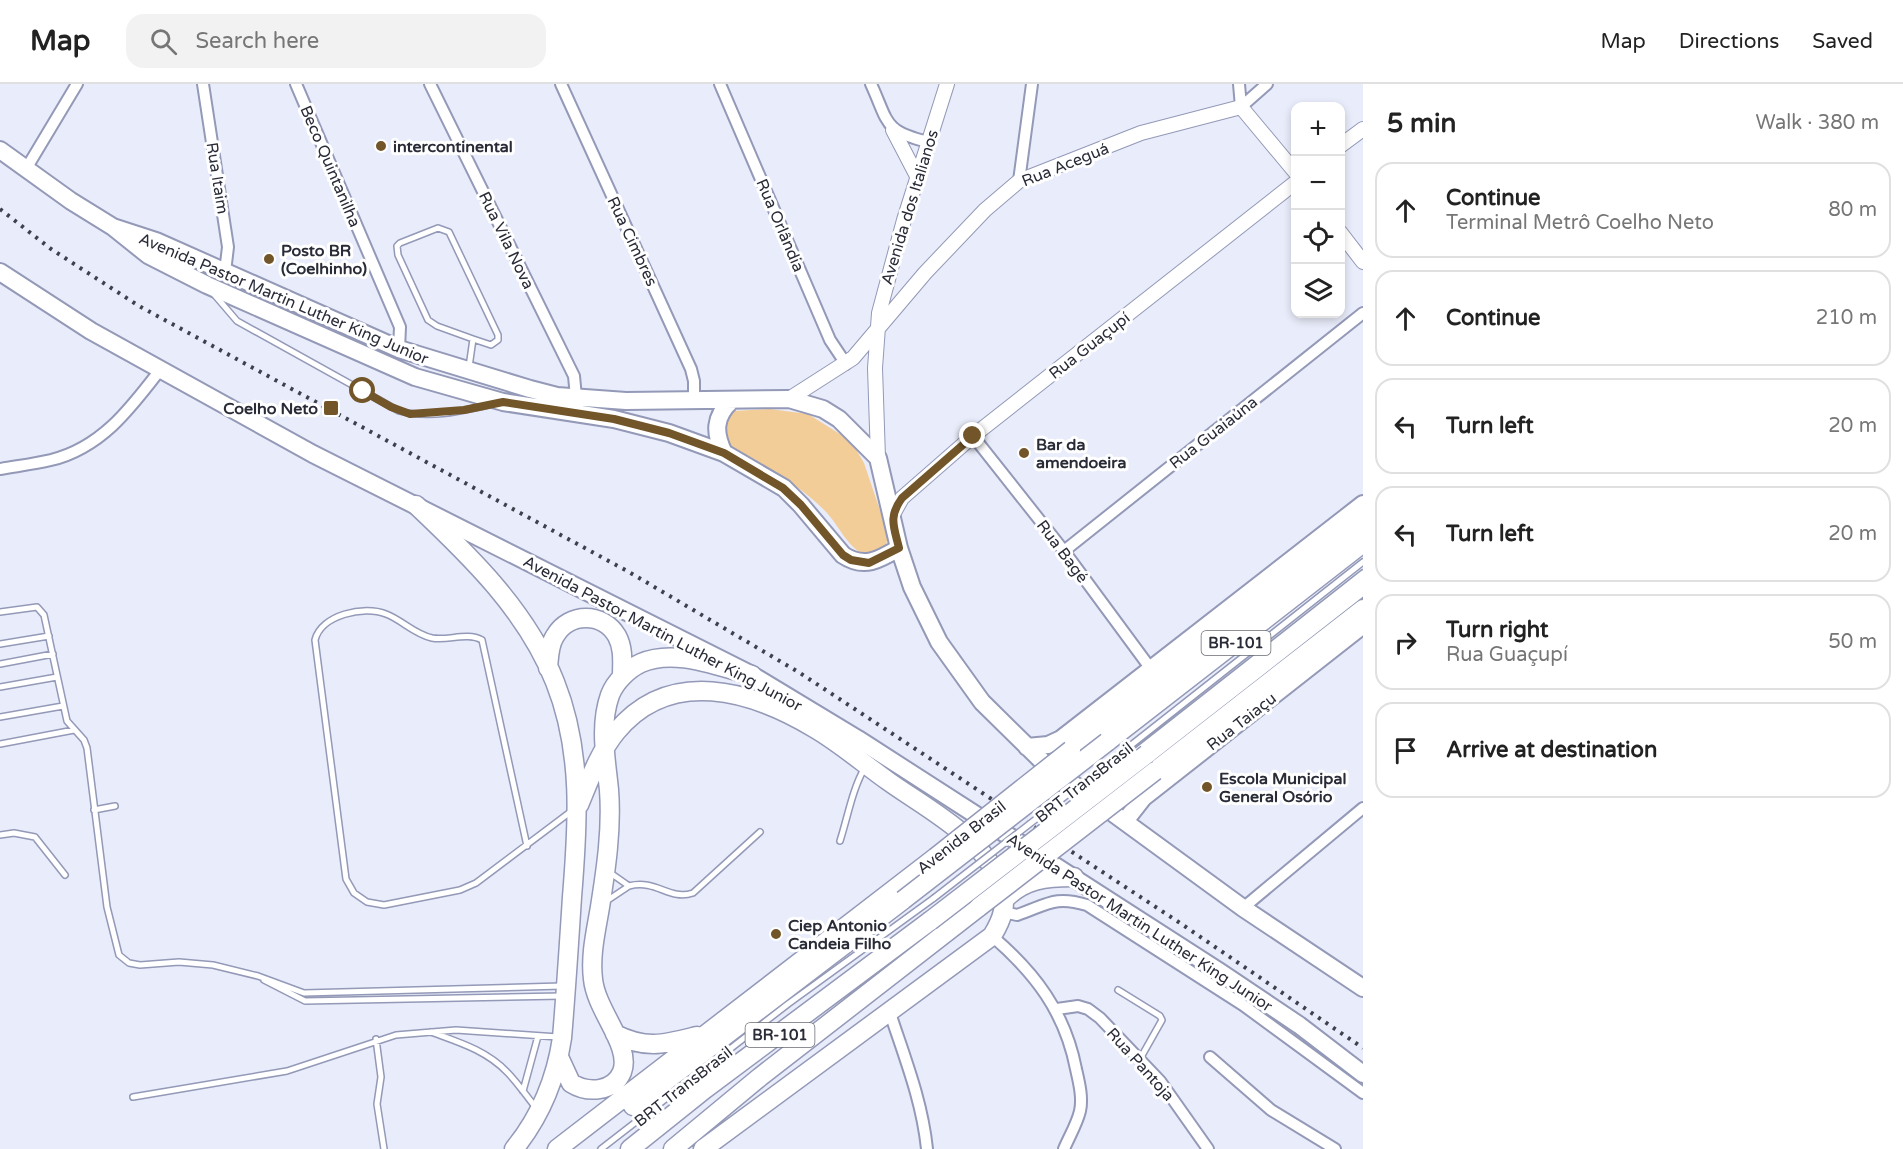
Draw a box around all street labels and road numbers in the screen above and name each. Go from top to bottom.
street label: Beco Quintanilha [295,103,365,230]
street label: Avenida dos Italianos [877,127,943,287]
street label: Rua Aceguá [1019,138,1112,192]
street label: Rua Itaim [201,141,233,216]
street label: Rua Orlândia [752,176,809,275]
street label: Rua Vila Nova [474,188,538,292]
street label: Rua Cimbres [603,193,662,290]
street label: Avenida Pastor Martin Luther King Junior [136,229,432,370]
street label: Rua Guaçupí [1045,308,1134,384]
street label: Rua Guaiaúna [1165,392,1262,473]
street label: Rua Bagé [1032,516,1092,587]
street label: Avenida Pastor Martin Luther King Junior [520,552,806,717]
road number: BR-101 [1202,631,1270,655]
street label: Rua Taiaçu [1203,688,1280,755]
street label: BRT TransBrasil [1031,738,1138,827]
street label: Avenida Brasil [913,797,1010,879]
street label: Avenida Pastor Martin Luther King Junior [1003,829,1277,1017]
road number: BR-101 [746,1023,814,1047]
street label: Rua Pantoja [1102,1024,1178,1106]
street label: BRT TransBrasil [630,1042,737,1131]

